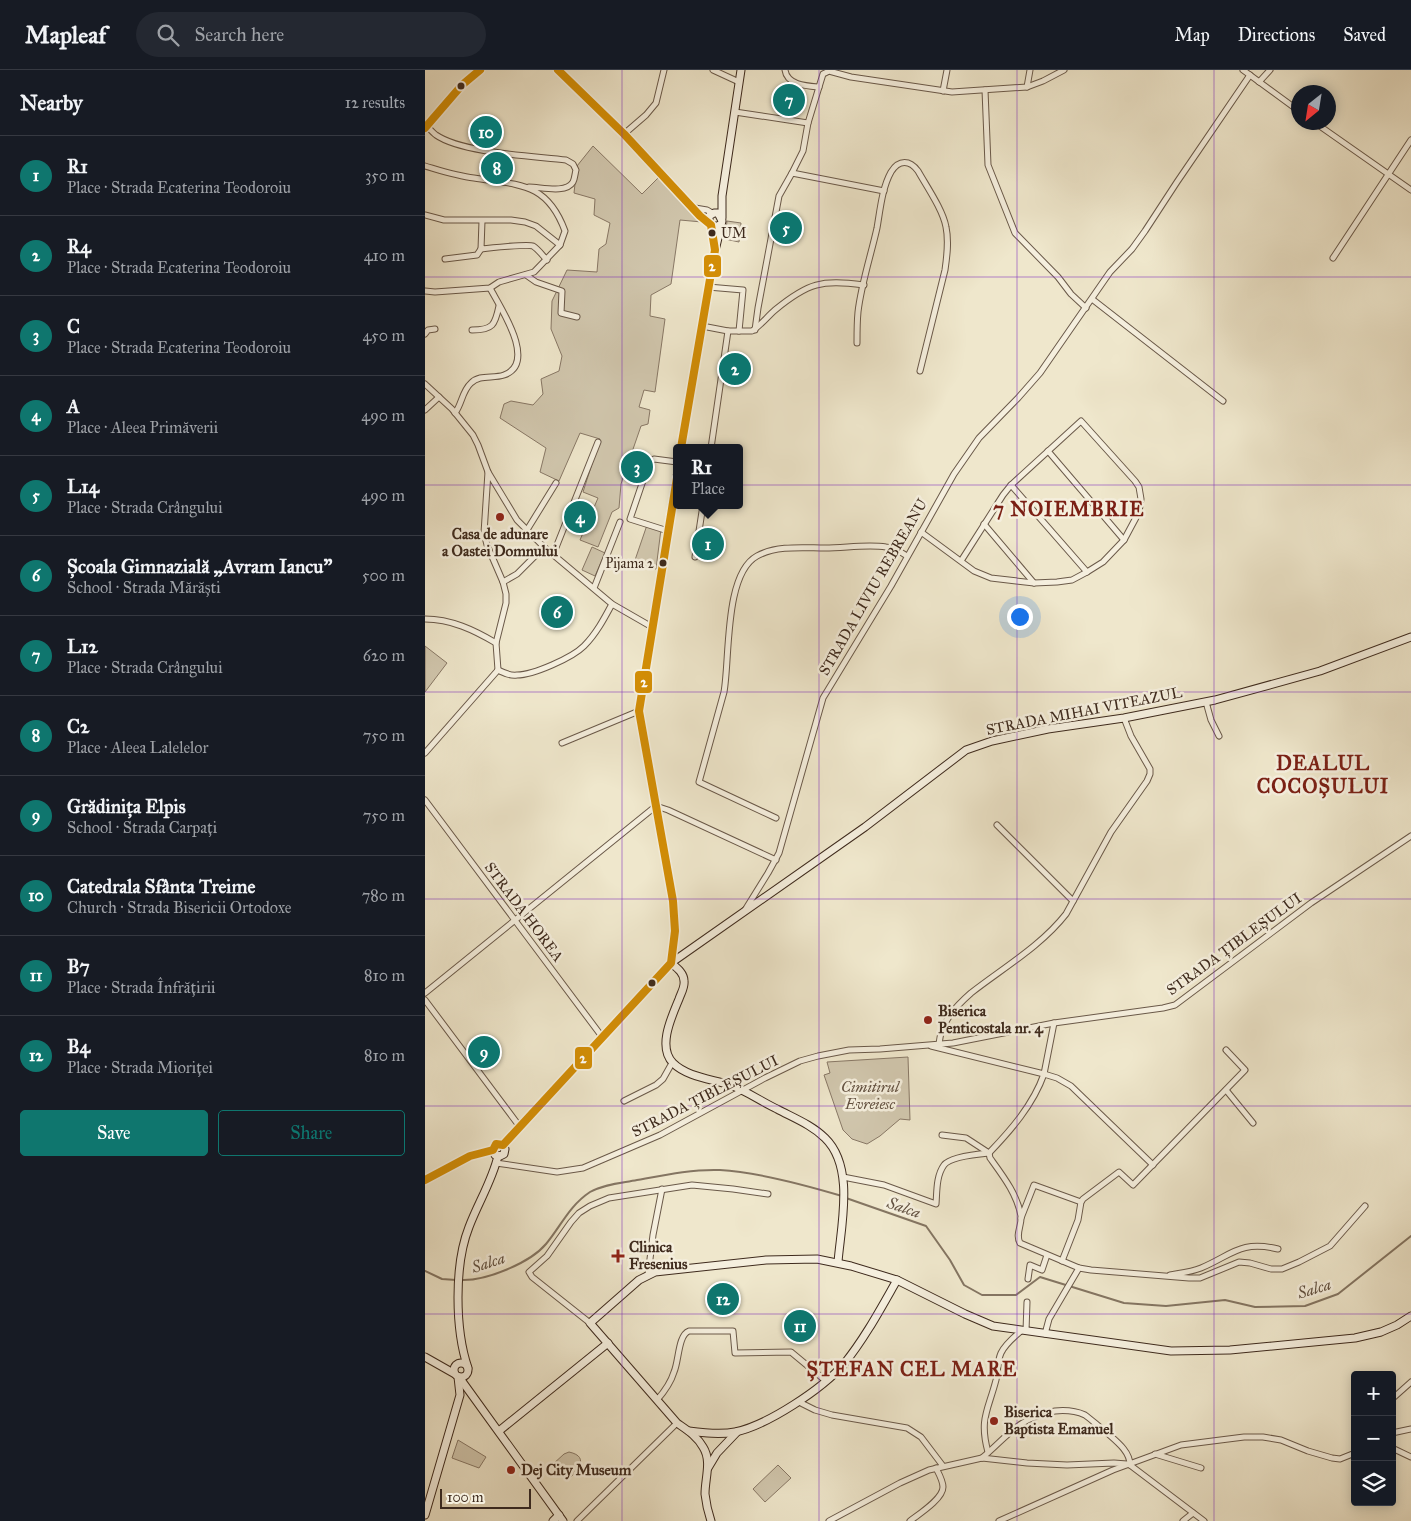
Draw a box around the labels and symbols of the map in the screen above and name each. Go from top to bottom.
unlabelled marker [456,81,466,91]
pin: 7 [773,81,805,119]
north arrow [1291,85,1336,130]
pin: 10 [470,113,502,151]
pin: 8 [481,149,513,187]
pin: 5 [770,209,802,247]
place label: UM [721,225,746,242]
marker: UM [707,228,717,238]
line badge: 2 [703,254,722,278]
text: 2 [709,258,717,275]
pin: 2 [719,350,751,388]
pin: 3 [621,448,653,486]
street label: STRADA LIVIU REBREANU [815,495,931,679]
district label: 7 NOIEMBRIE [993,497,1145,521]
pin: 4 [564,498,596,536]
marker: Casa de adunare a Oastei Domnului [494,511,506,523]
place label: Casa de adunare a Oastei Domnului [442,525,559,560]
pin: 1 [692,525,724,563]
place label: Pijama 2 [605,555,654,572]
marker: Pijama 2 [658,558,668,568]
pin: 6 [541,593,573,631]
your location [1007,604,1033,630]
line badge: 2 [634,670,653,694]
text: 2 [641,674,649,691]
street label: STRADA MIHAI VITEAZUL [984,683,1184,739]
district label: DEALUL COCOȘULUI [1257,751,1389,799]
street label: STRADA HOREA [481,859,567,965]
street label: STRADA ȚIBLEȘULUI [1163,889,1305,999]
unlabelled marker [647,978,657,988]
place label: Biserica Penticostala nr. 4 [938,1002,1043,1038]
marker: Biserica Penticostala nr. 4 [922,1014,934,1026]
pin: 9 [468,1033,500,1071]
line badge: 2 [574,1046,593,1070]
text: 2 [580,1050,588,1067]
street label: STRADA ȚIBLEȘULUI [629,1051,781,1141]
park label: Cimitirul Evreiesc [841,1078,901,1113]
water label: Salca [884,1193,923,1222]
place label: Clinica Fresenius [629,1238,688,1273]
water label: Salca [468,1248,508,1277]
marker: Clinica Fresenius [611,1249,625,1263]
water label: Salca [1294,1274,1334,1303]
pin: 12 [707,1280,739,1318]
pin: 11 [784,1307,816,1345]
district label: ȘTEFAN CEL MARE [807,1357,1017,1382]
place label: Biserica Baptista Emanuel [1004,1403,1114,1439]
marker: Biserica Baptista Emanuel [988,1415,1000,1427]
place label: Dej City Museum [521,1461,632,1480]
marker: Dej City Museum [505,1464,517,1476]
scale bar [440,1486,531,1509]

